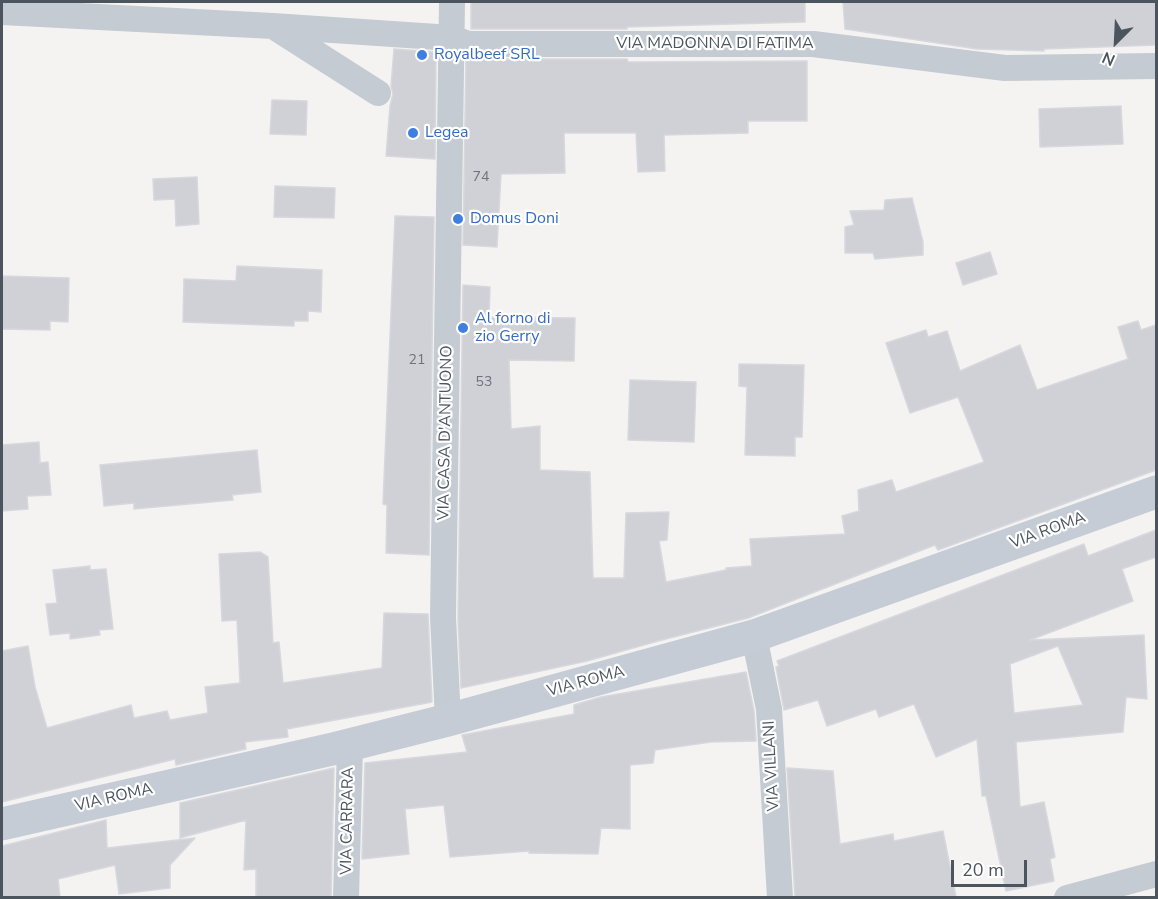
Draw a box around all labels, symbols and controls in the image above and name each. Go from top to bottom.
north arrow [1086,12,1146,72]
street label: VIA MADONNA DI FATIMA [616,34,814,54]
place label: Royalbeef SRL [434,45,540,65]
text: N [1099,46,1119,71]
marker: Royalbeef SRL [415,48,429,62]
place label: Legea [425,123,468,143]
marker: Legea [406,126,420,140]
house number: 74 [473,170,489,186]
place label: Domus Doni [470,209,559,229]
marker: Domus Doni [451,212,465,226]
place label: Al forno di zio Gerry [475,309,550,347]
marker: Al forno di zio Gerry [456,321,470,335]
street label: VIA CASA D'ANTUONO [435,345,457,521]
house number: 21 [409,353,425,369]
house number: 53 [476,375,492,391]
street label: VIA ROMA [1008,508,1088,554]
street label: VIA ROMA [545,662,627,702]
street label: VIA VILLANI [760,720,784,812]
street label: VIA CARRARA [337,767,359,875]
street label: VIA ROMA [73,780,155,816]
scale bar [954,848,1030,886]
text: 20 m [962,858,1004,882]

